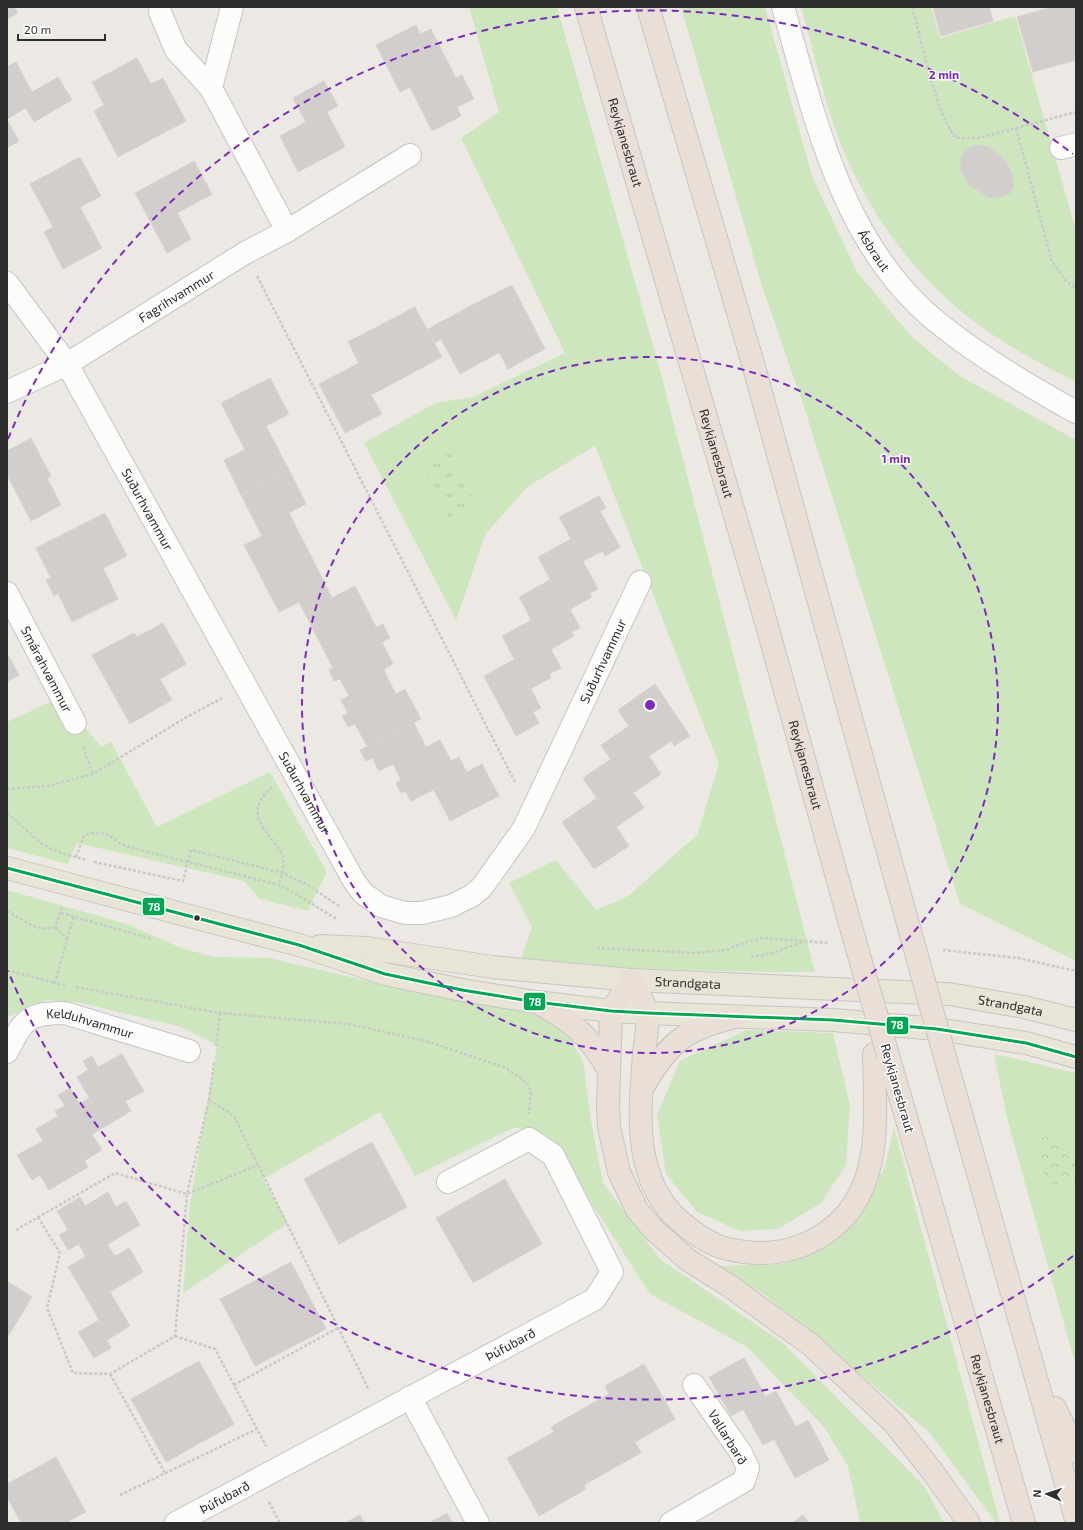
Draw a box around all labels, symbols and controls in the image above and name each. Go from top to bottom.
scale bar [18,16,105,42]
text: 20 m [24,22,51,36]
text: 2 min [929,67,959,81]
street label: Reykjanesbraut [605,96,646,189]
street label: Ásbraut [855,226,894,275]
street label: Fagrihvammur [135,266,217,326]
street label: Reykjanesbraut [696,407,737,500]
text: 1 min [882,451,910,465]
street label: Suðurhvammur [118,465,177,553]
street label: Suðurhvammur [576,616,630,706]
street label: Smárahvammur [18,623,76,715]
centre of rings [643,698,657,712]
street label: Reykjanesbraut [786,718,826,811]
street label: Suðurhvammur [276,749,334,836]
line badge: 78 [142,897,165,916]
text: 78 [148,900,160,913]
unlabelled marker [192,913,202,923]
street label: Strandgata [655,973,721,992]
street label: Strandgata [977,991,1045,1019]
line badge: 78 [523,992,546,1011]
text: 78 [529,995,541,1008]
street label: Kelduhvammur [45,1005,136,1042]
line badge: 78 [886,1016,909,1035]
text: 78 [891,1018,903,1031]
street label: Reykjanesbraut [878,1042,918,1134]
street label: Þúfubarð [482,1324,538,1364]
street label: Reykjanesbraut [967,1352,1008,1445]
street label: Vallarbarð [705,1407,751,1467]
north arrow [1027,1474,1067,1514]
street label: Þúfubarð [197,1477,252,1517]
text: N [1030,1489,1043,1498]

